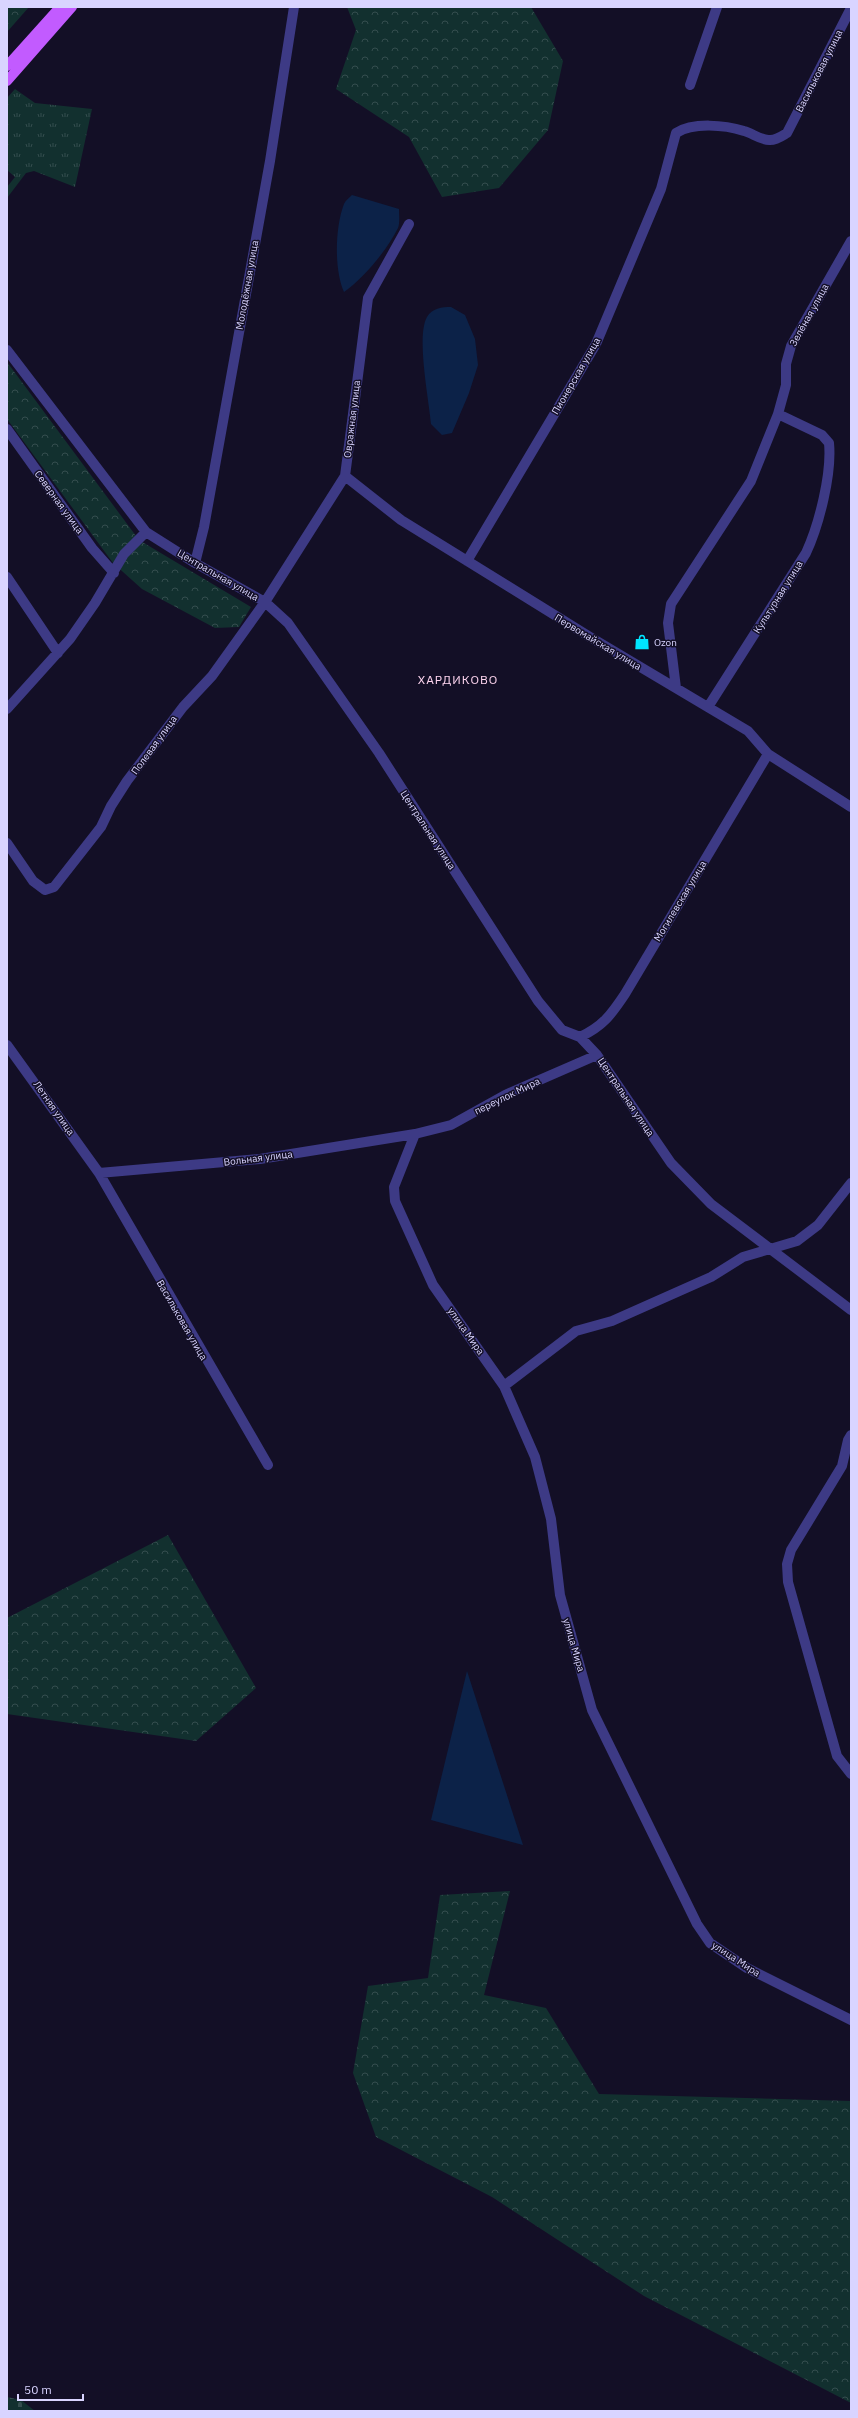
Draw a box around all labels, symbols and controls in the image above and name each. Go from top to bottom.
street label: Васильковая улица [793,27,846,114]
street label: Молодёжная улица [233,239,261,331]
street label: Зелёная улица [787,281,832,348]
street label: Пионерская улица [549,335,604,417]
street label: Овражная улица [341,379,363,459]
street label: Северная улица [32,468,87,537]
street label: Центральная улица [175,546,262,604]
street label: Культурная улица [750,558,806,636]
street label: Первомайская улица [552,611,644,673]
shop icon: Ozon [633,633,651,651]
place label: Ozon [654,636,677,649]
district label: ХАРДИКОВО [418,672,498,687]
street label: Полевая улица [128,712,180,777]
street label: Центральная улица [397,788,459,873]
street label: Могилевская улица [651,858,710,944]
street label: Центральная улица [595,1055,657,1139]
street label: переулок Мира [472,1074,543,1118]
street label: Летняя улица [30,1078,78,1138]
street label: Вольная улица [223,1147,294,1169]
street label: Васильковая улица [154,1277,211,1363]
street label: улица Мира [445,1305,488,1358]
street label: улица Мира [560,1617,588,1674]
street label: улица Мира [709,1939,763,1980]
scale bar [18,2376,83,2402]
text: 50 m [24,2382,52,2397]

